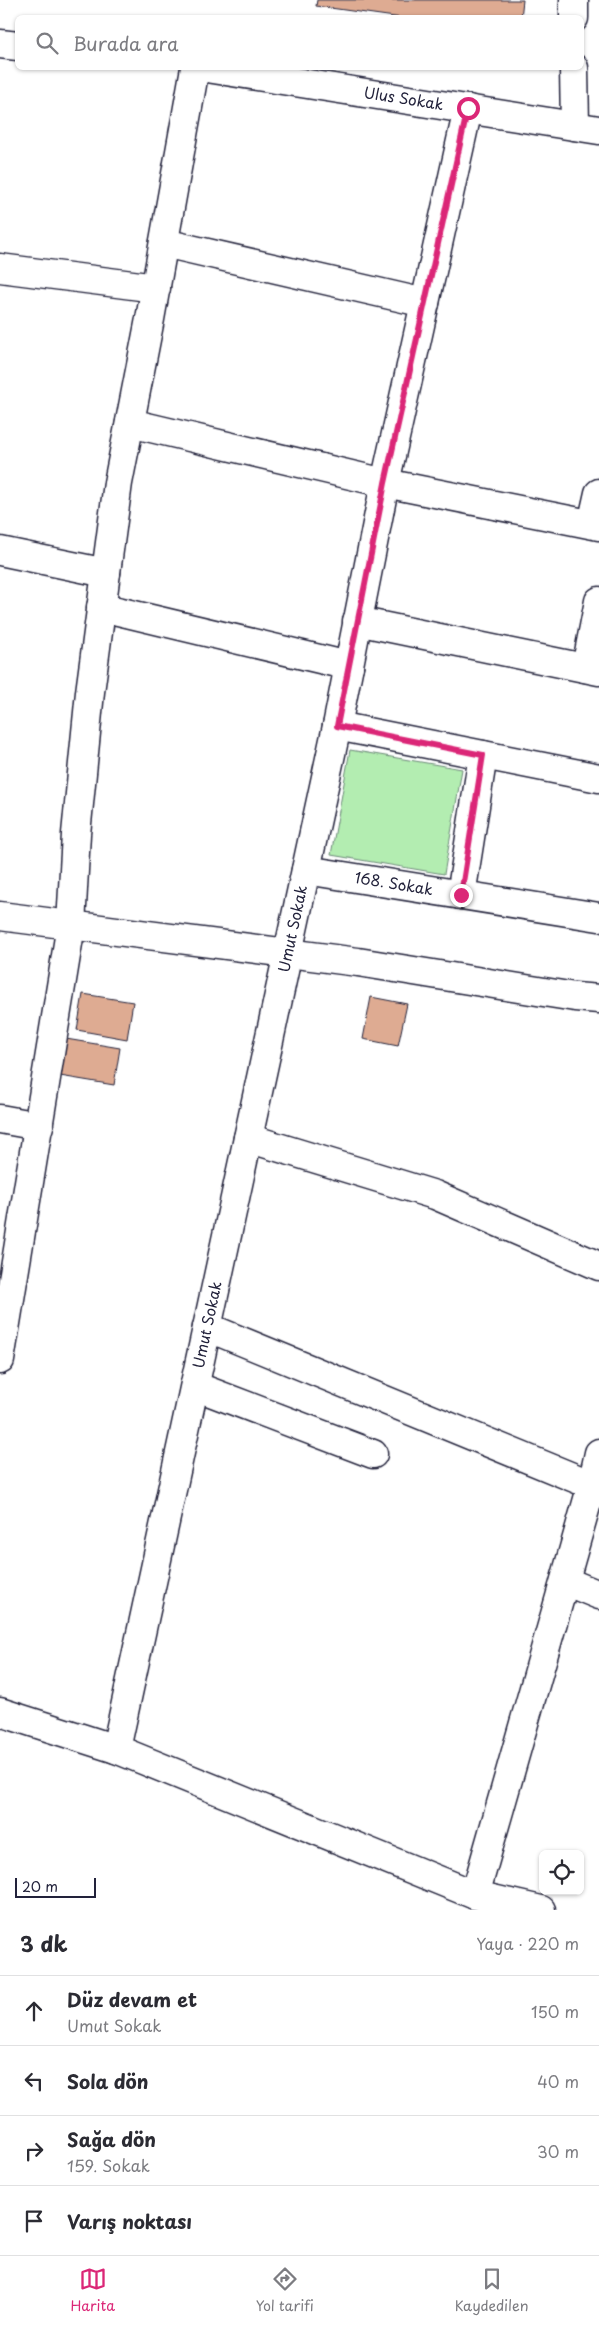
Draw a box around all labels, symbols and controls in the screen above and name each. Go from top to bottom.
search box [15,15,584,70]
icon: search [33,29,61,57]
text: Burada ara [73,29,178,57]
street label: Ulus Sokak [362,80,446,115]
route start [457,97,480,120]
street label: 168. Sokak [353,865,435,900]
street label: Umut Sokak [271,882,312,974]
route end [450,884,473,907]
street label: Umut Sokak [186,1278,227,1370]
map controls [539,1850,584,1895]
button: locate [539,1850,584,1895]
scale bar [15,1875,96,1898]
text: 20 m [22,1876,58,1897]
text: 3 dk [20,1927,68,1959]
text: Yaya · 220 m [476,1931,579,1955]
text: Düz devam et [67,1985,197,2013]
icon: ahead [20,1997,48,2025]
text: 150 m [531,1999,579,2023]
text: Umut Sokak [67,2013,161,2037]
icon: left [20,2067,48,2095]
text: Sola dön [67,2067,148,2095]
text: 40 m [537,2069,579,2093]
text: Sağa dön [67,2125,156,2153]
icon: right [20,2137,48,2165]
text: 30 m [537,2139,579,2163]
text: 159. Sokak [67,2153,150,2177]
icon: arrive [20,2207,48,2235]
text: Varış noktası [67,2207,192,2235]
tab: Harita [70,2265,115,2316]
tab: Yol tarifi [256,2265,314,2316]
tab: Kaydedilen [455,2265,529,2316]

